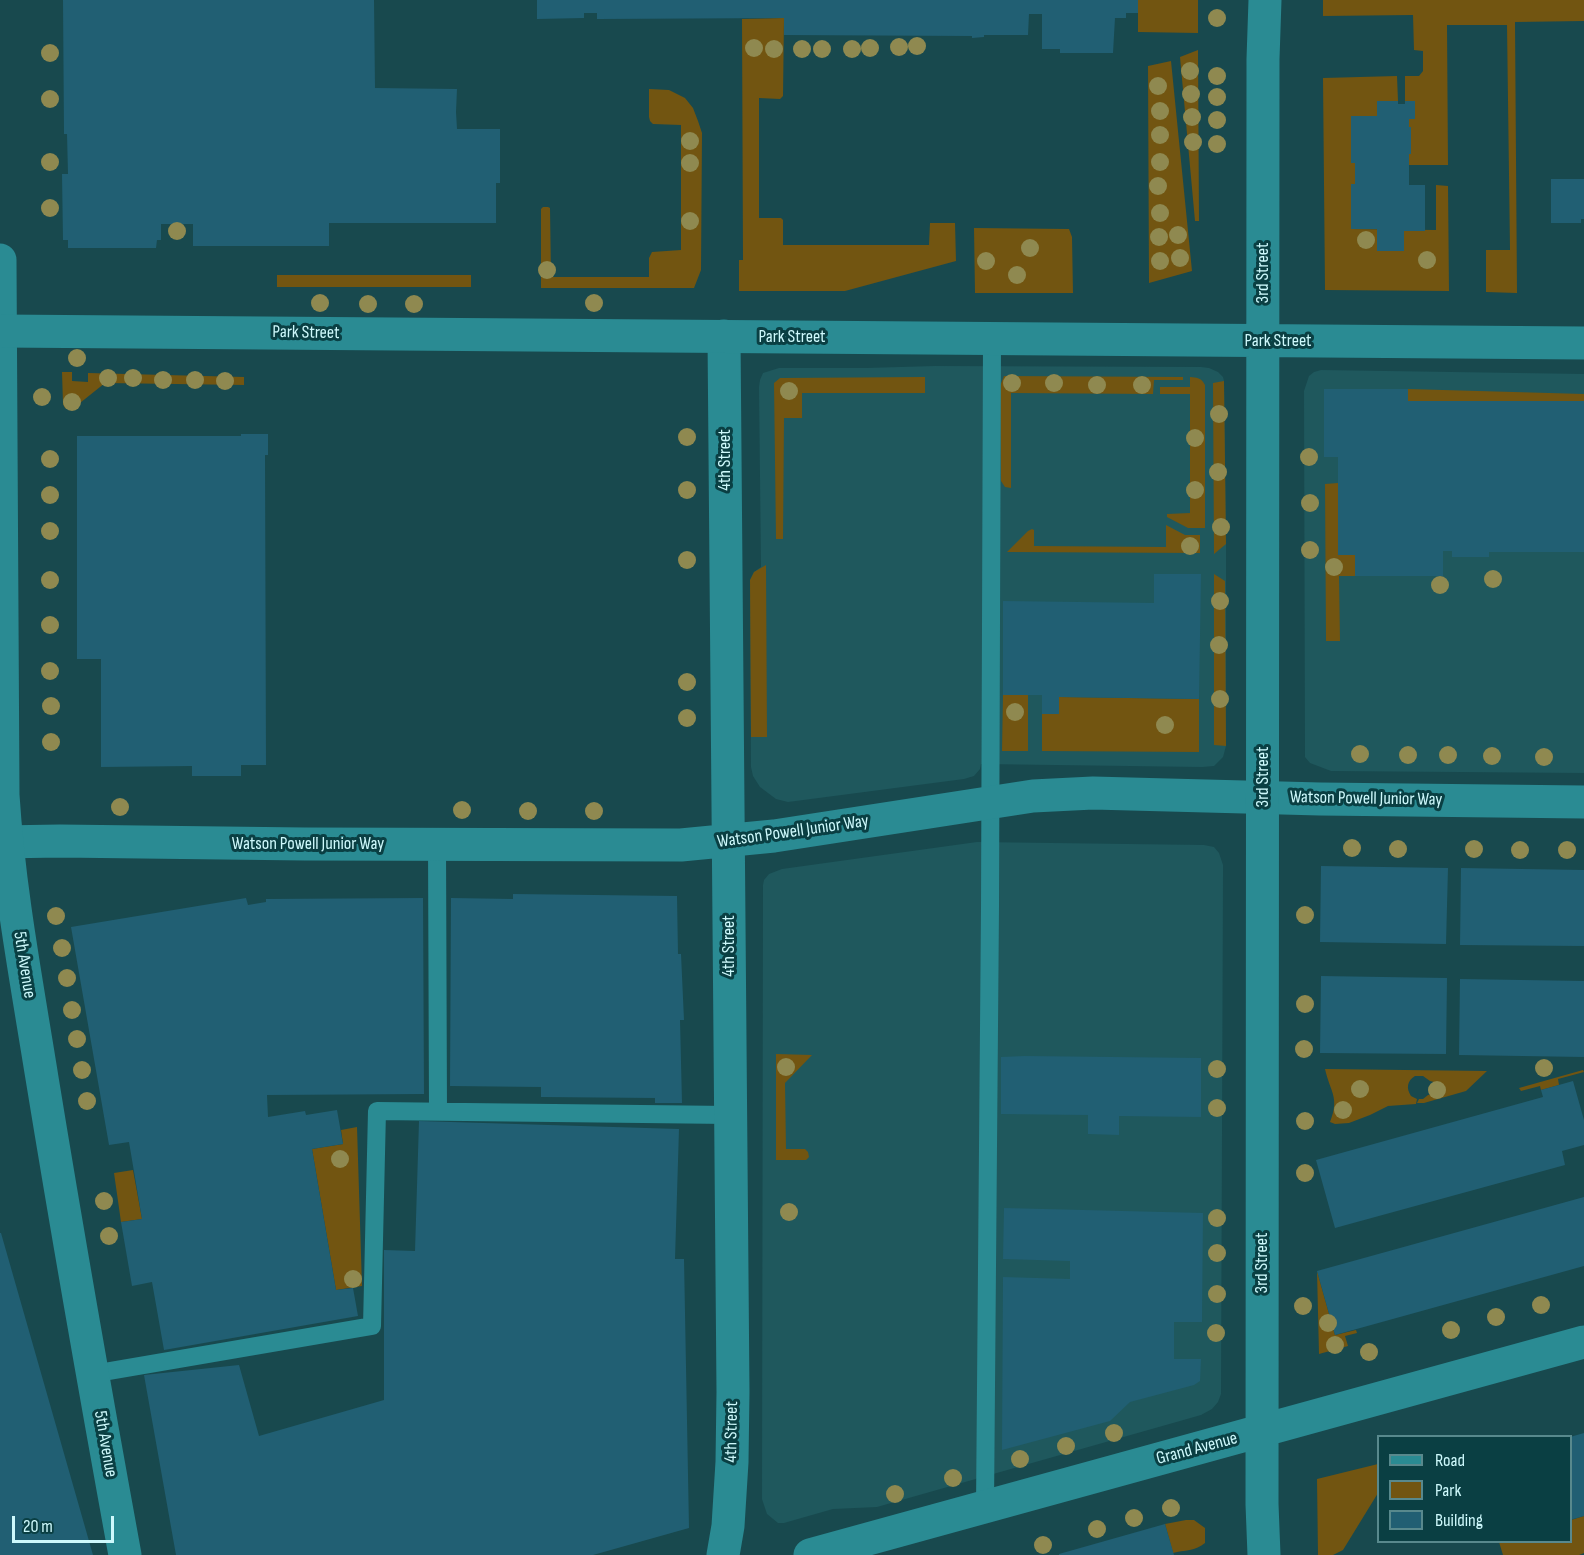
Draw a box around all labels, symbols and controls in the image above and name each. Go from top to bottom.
street label: 3rd Street [1252,243,1274,303]
street label: Park Street [272,322,340,344]
street label: Park Street [758,326,826,348]
street label: Park Street [1244,330,1312,352]
street label: 4th Street [714,429,736,491]
street label: 3rd Street [1252,747,1274,807]
street label: Watson Powell Junior Way [1290,787,1442,811]
street label: Watson Powell Junior Way [716,811,870,853]
street label: Watson Powell Junior Way [232,833,384,855]
street label: 4th Street [718,915,740,977]
street label: 5th Avenue [8,930,40,1000]
street label: 3rd Street [1251,1233,1273,1293]
street label: 4th Street [721,1401,743,1463]
street label: 5th Avenue [89,1409,121,1479]
street label: Grand Avenue [1154,1428,1240,1470]
legend [1377,1435,1572,1543]
text: Road [1435,1450,1465,1471]
text: Park [1435,1480,1461,1501]
scale bar [15,1504,117,1542]
text: Building [1435,1510,1483,1531]
text: 20 m [23,1516,53,1537]

